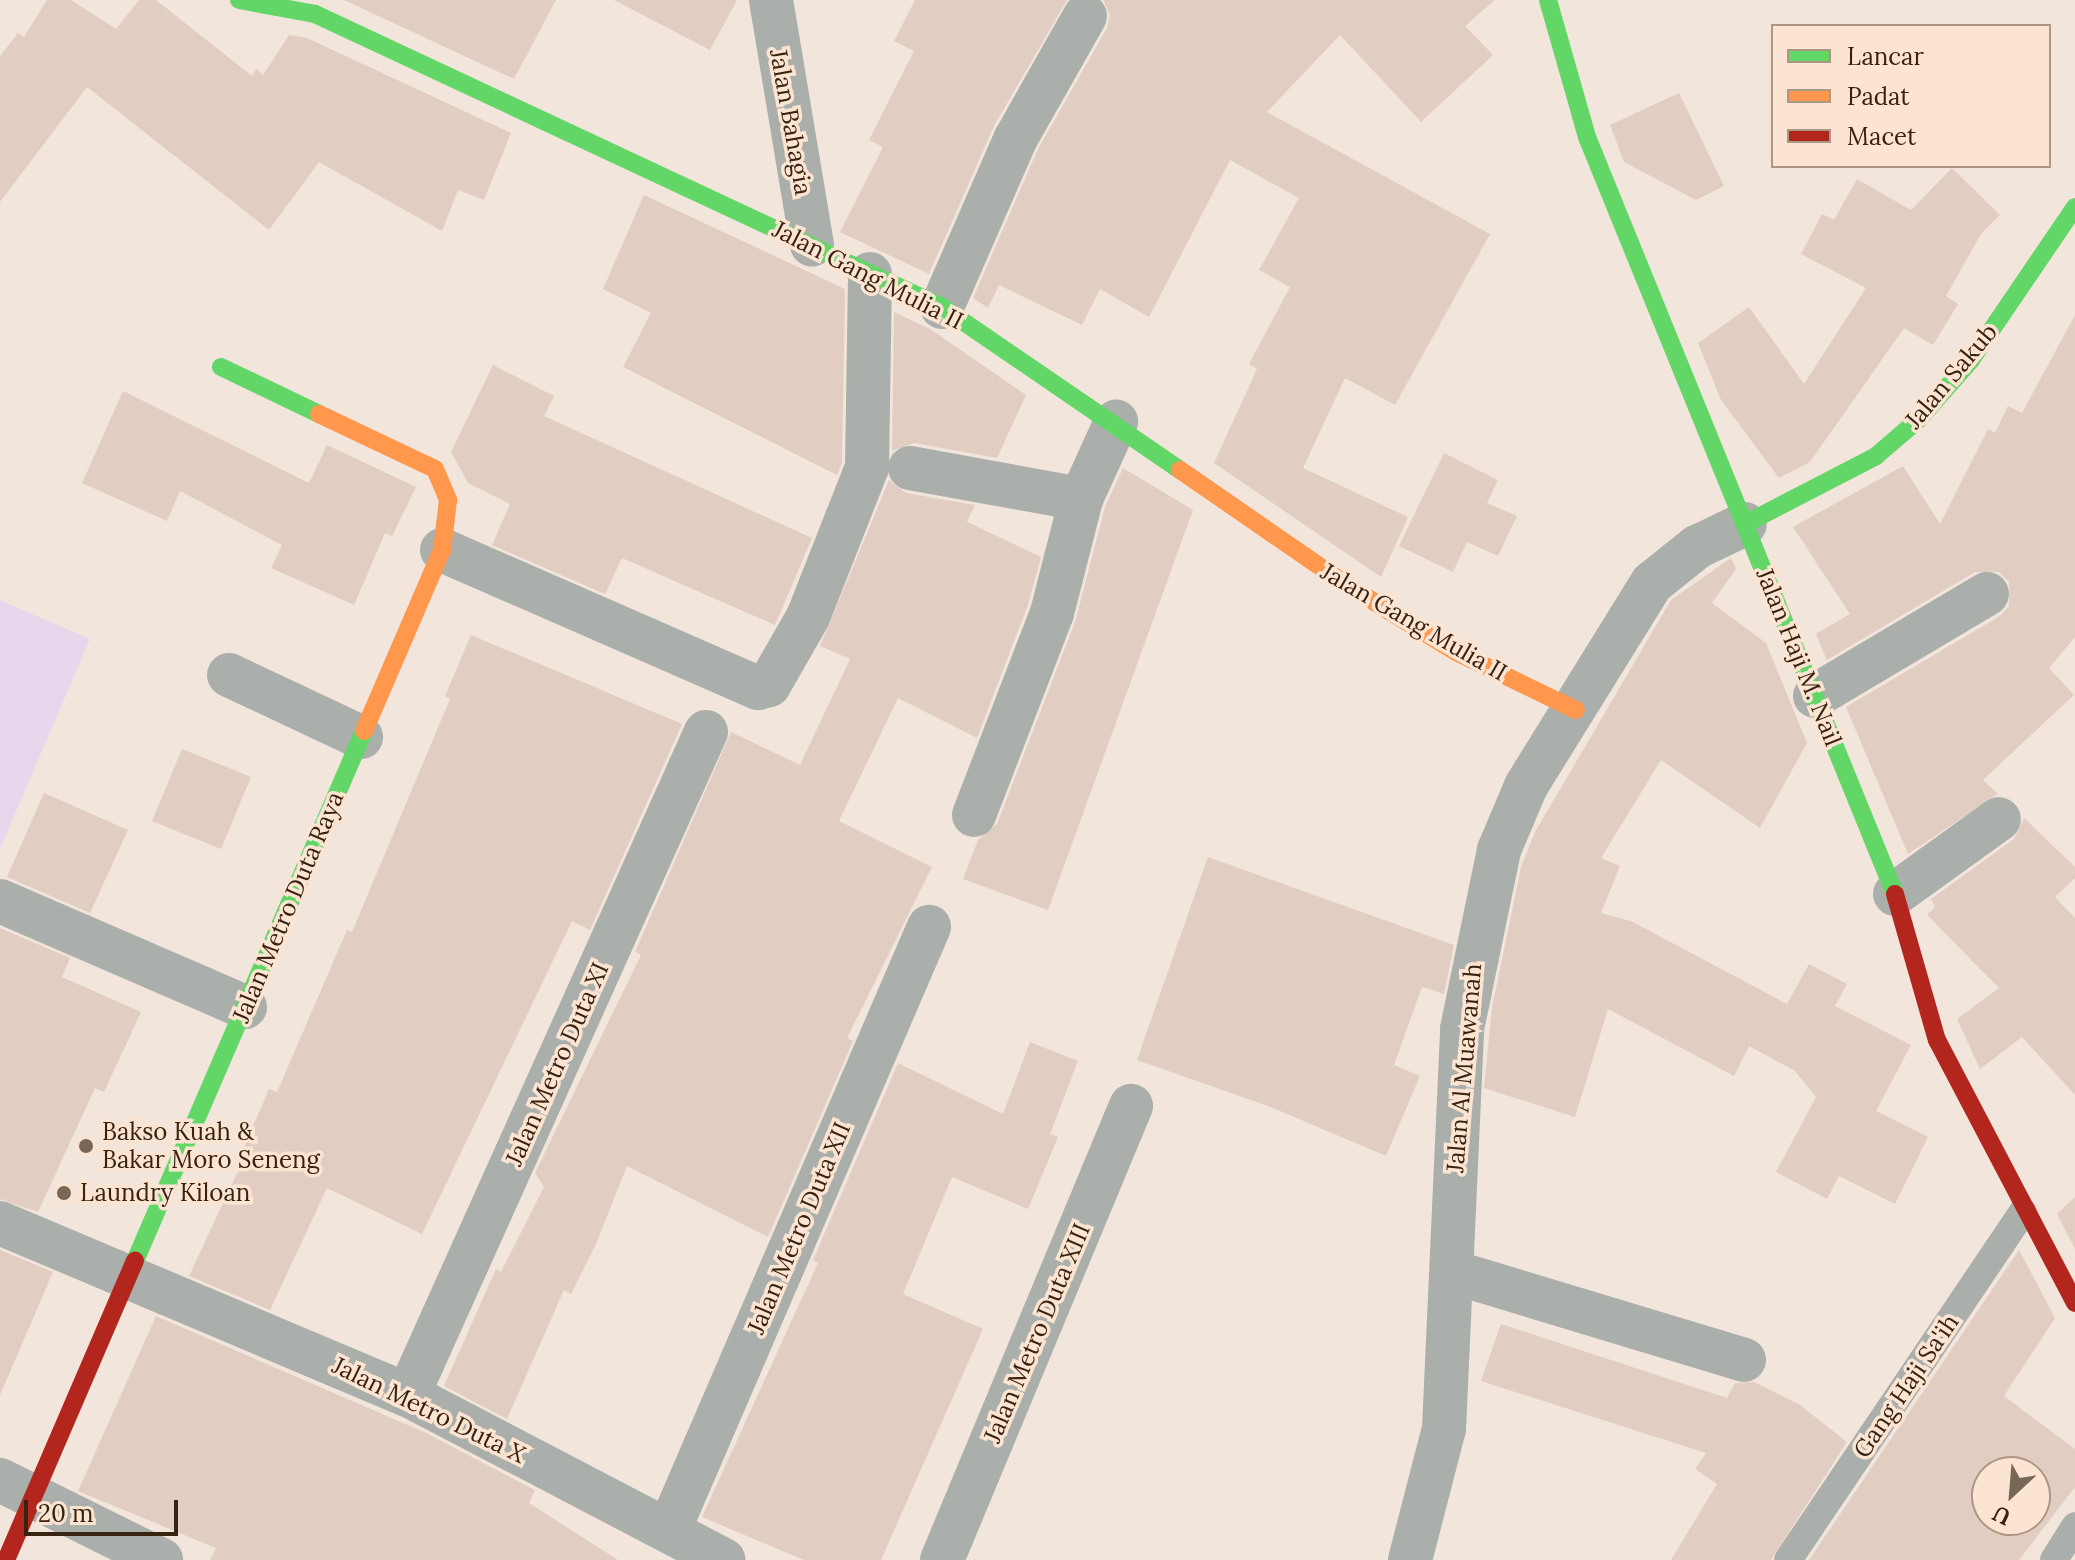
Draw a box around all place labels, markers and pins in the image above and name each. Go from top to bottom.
place label: Bakso Kuah & Bakar Moro Seneng [102,1118,320,1174]
marker: Bakso Kuah & Bakar Moro Seneng [77,1137,95,1155]
place label: Laundry Kiloan [80,1179,250,1207]
marker: Laundry Kiloan [55,1184,73,1202]

